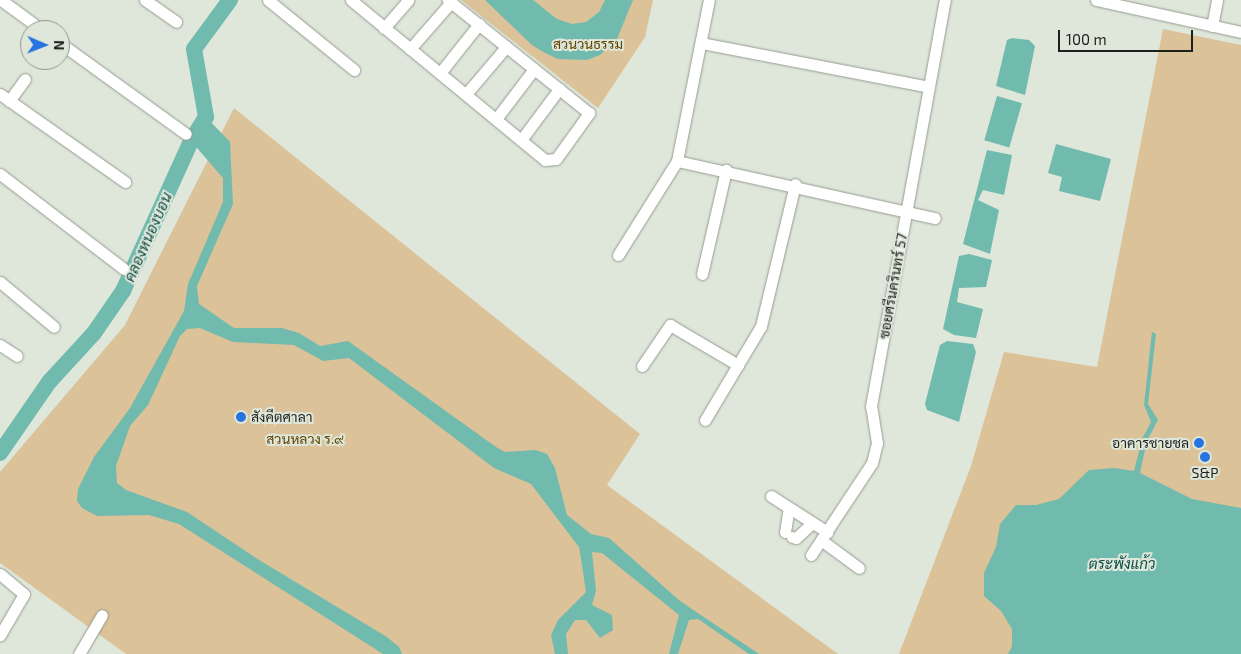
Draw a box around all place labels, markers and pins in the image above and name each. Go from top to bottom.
place label: สังคีตศาลา [251,409,313,425]
marker: สังคีตศาลา [235,411,247,423]
place label: อาคารชายชล [1112,435,1189,451]
marker: อาคารชายชล [1193,437,1205,449]
marker: S&P [1199,451,1211,463]
place label: S&P [1192,465,1218,481]

